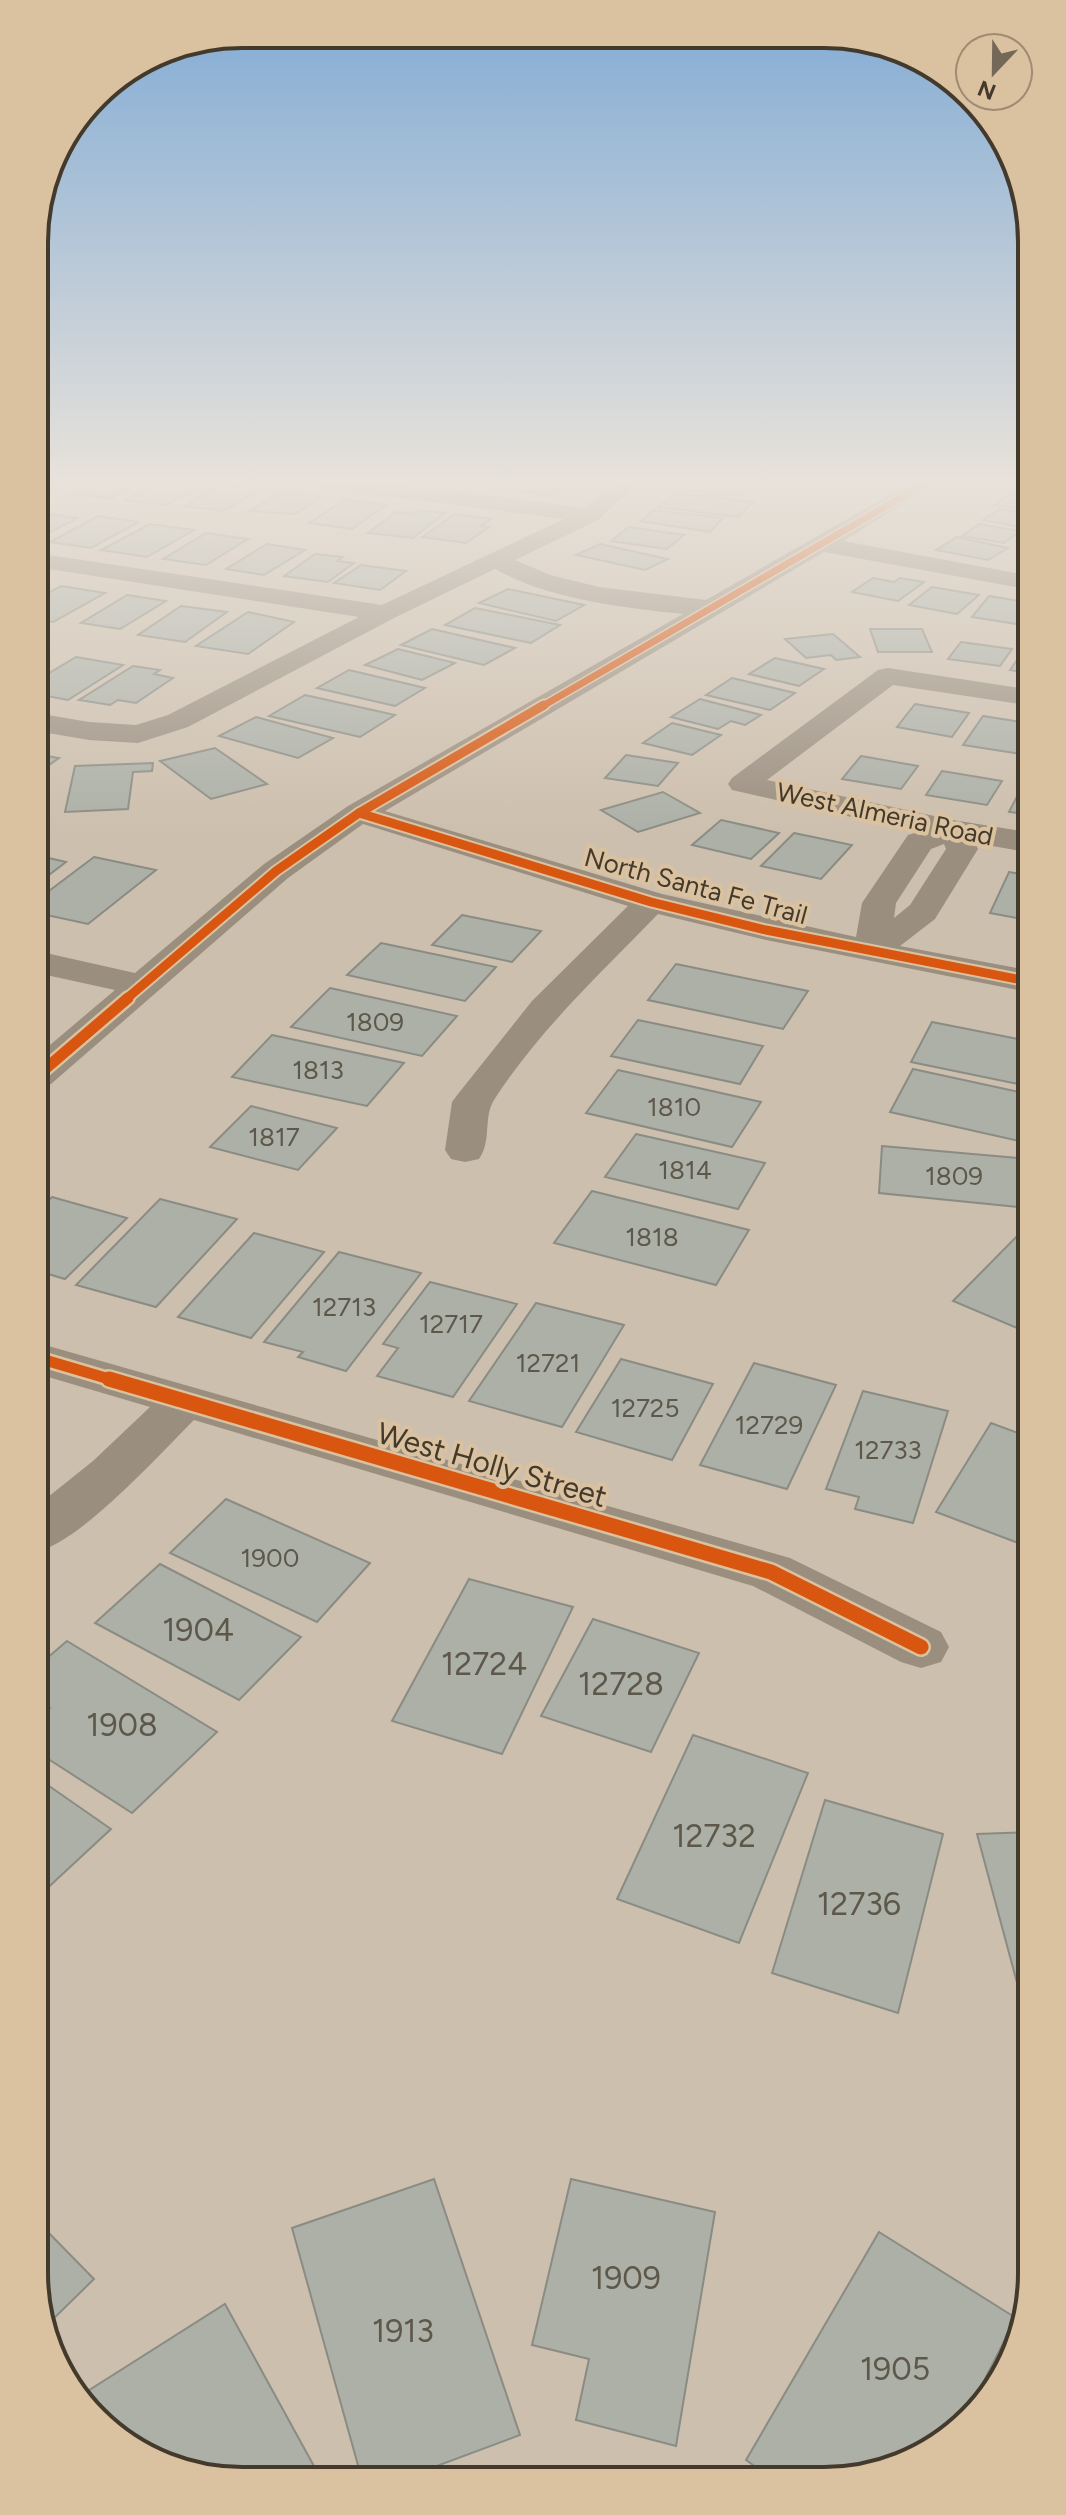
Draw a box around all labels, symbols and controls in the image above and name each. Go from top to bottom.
north arrow [954,32,1034,112]
text: N [974,74,1000,106]
street label: West Almeria Road [774,775,996,853]
street label: North Santa Fe Trail [581,841,811,931]
house number: 1809 [346,1006,404,1038]
house number: 1813 [292,1054,344,1086]
house number: 1810 [647,1091,701,1123]
house number: 1817 [248,1121,300,1153]
house number: 1814 [658,1154,712,1186]
house number: 1809 [925,1160,983,1192]
house number: 1818 [625,1221,679,1253]
house number: 12713 [312,1291,376,1323]
house number: 12717 [419,1308,483,1340]
house number: 12721 [516,1347,580,1379]
house number: 12725 [611,1392,679,1424]
house number: 12729 [735,1409,803,1441]
street label: West Holly Street [373,1414,611,1515]
house number: 12733 [854,1434,922,1466]
house number: 1900 [241,1542,299,1574]
house number: 1904 [162,1611,234,1649]
house number: 12724 [441,1645,527,1683]
house number: 12728 [578,1665,664,1703]
house number: 1908 [86,1706,158,1744]
house number: 12732 [672,1817,756,1855]
house number: 12736 [817,1885,901,1923]
house number: 1909 [591,2259,661,2297]
house number: 1913 [372,2312,434,2350]
house number: 1905 [860,2350,930,2388]

